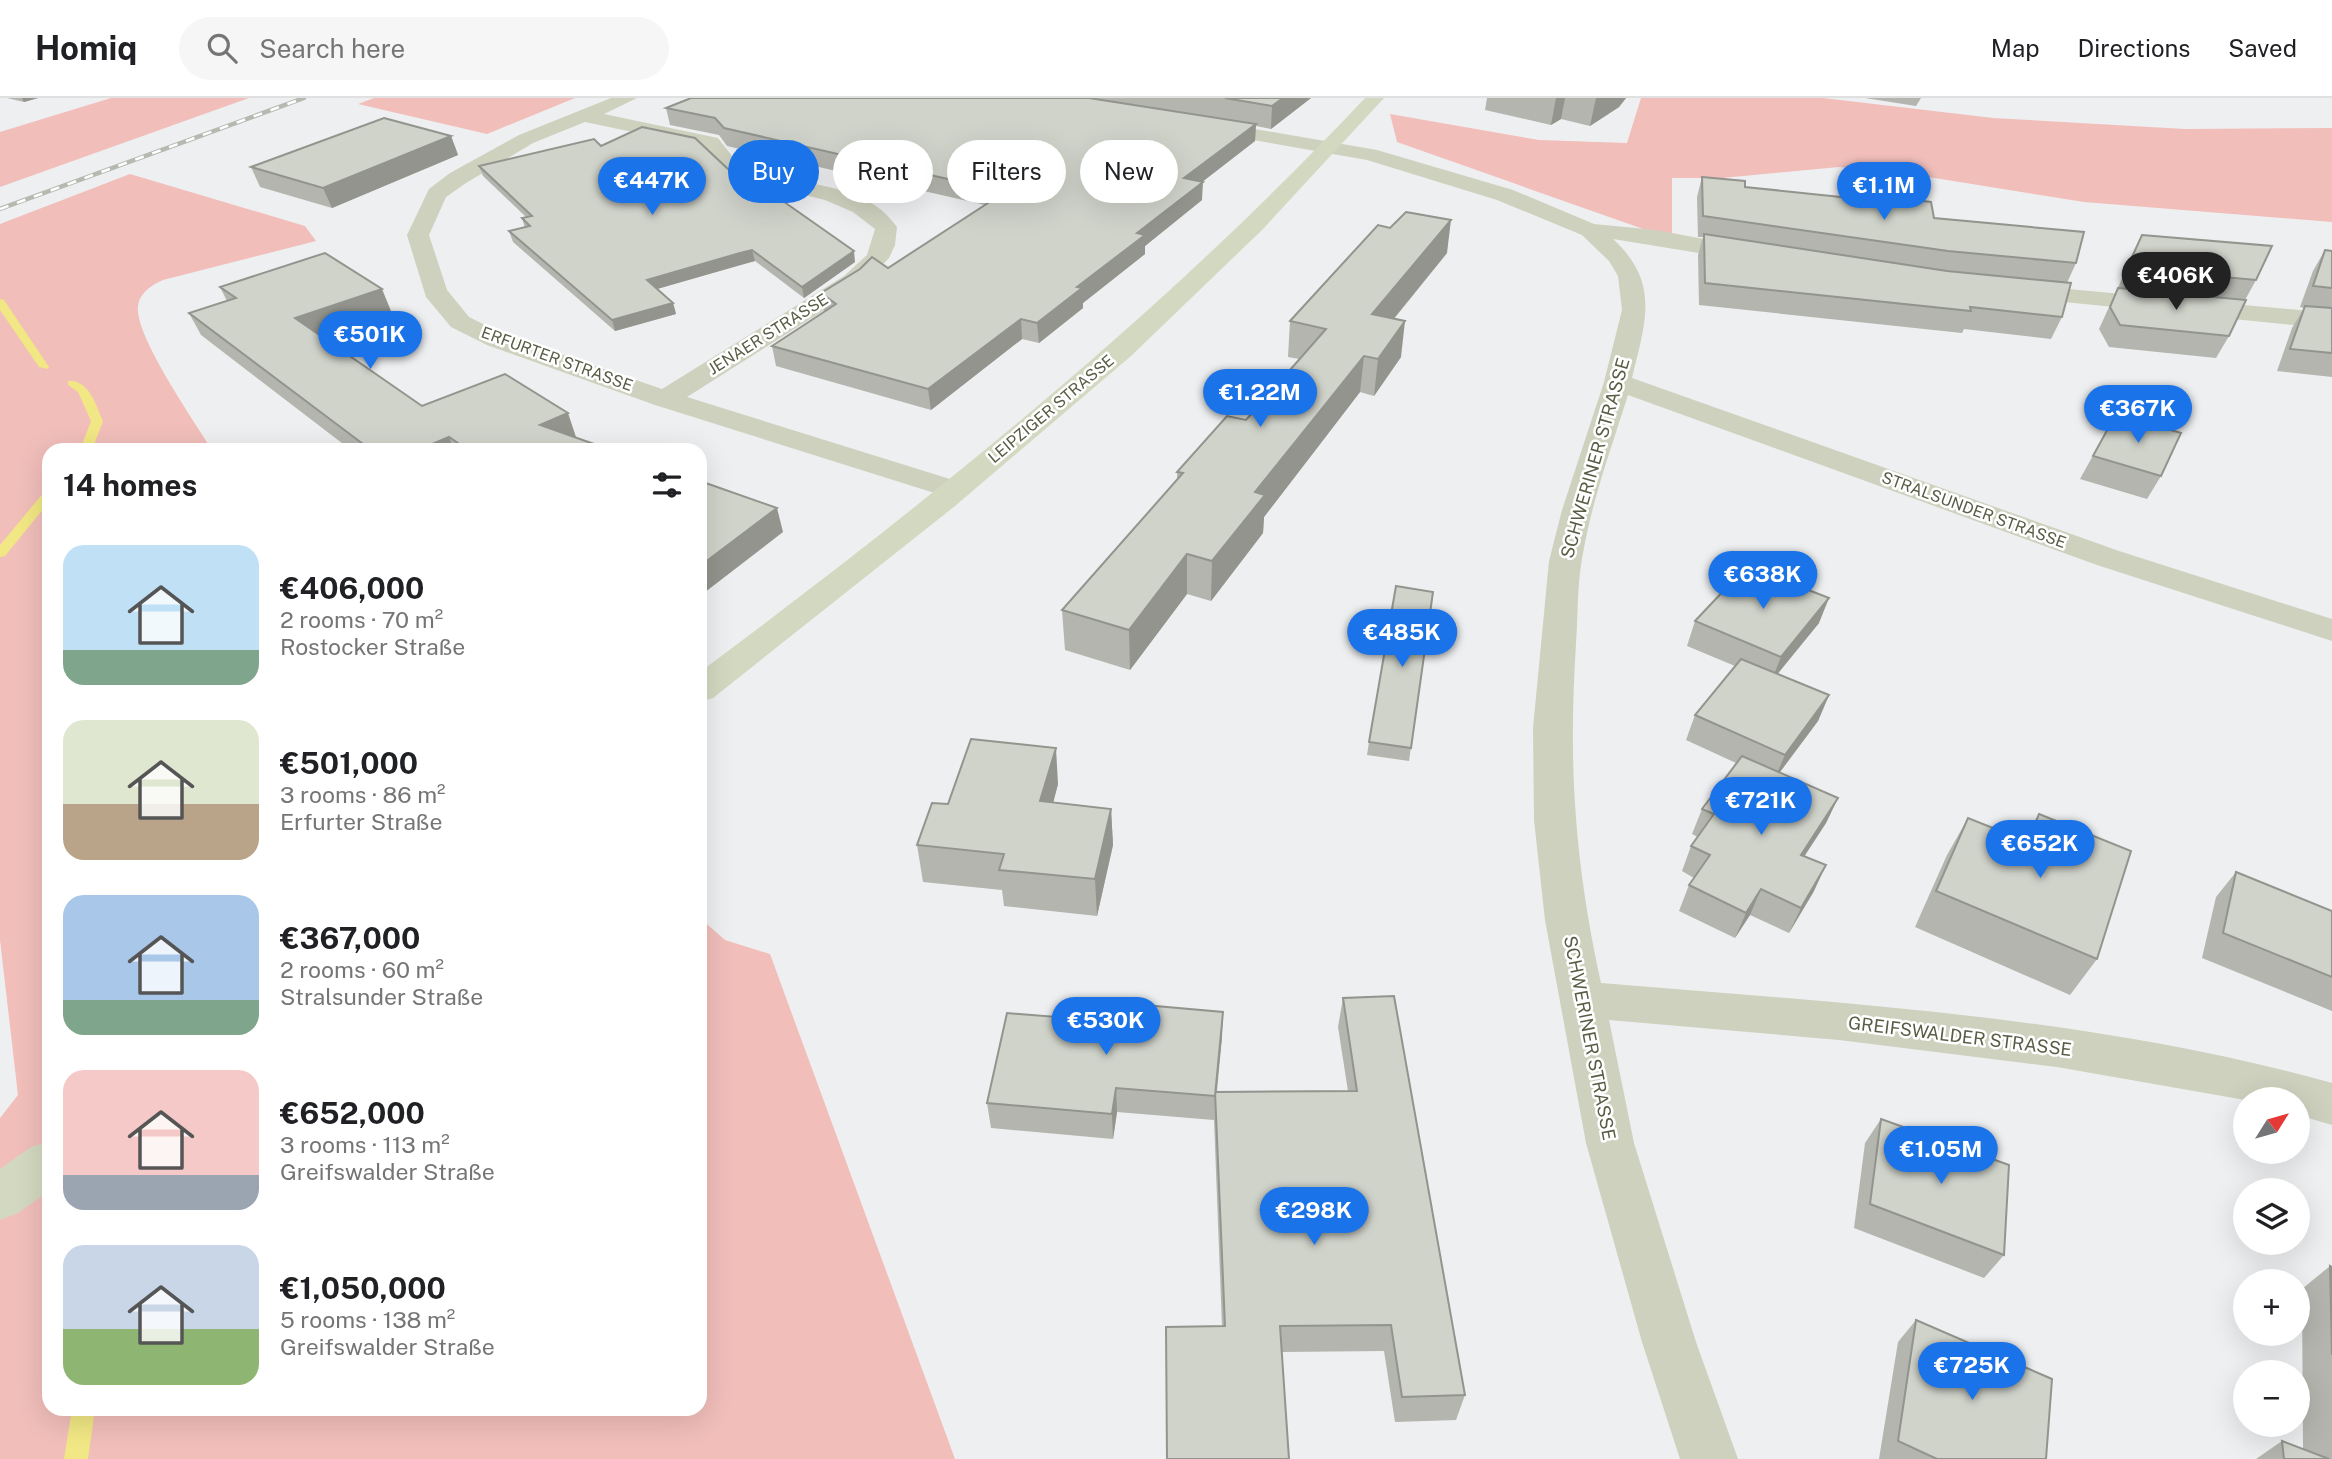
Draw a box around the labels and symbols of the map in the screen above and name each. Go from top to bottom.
pin: €447K [603,158,701,217]
pin: €1.1M [1835,162,1933,222]
pin: €406K [2127,252,2225,312]
street label: JENAER STRASSE [705,289,831,379]
pin: €501K [321,312,419,371]
street label: ERFURTER STRASSE [479,323,635,395]
street label: LEIPZIGER STRASSE [984,351,1118,467]
street label: SCHWERINER STRASSE [1556,355,1634,561]
pin: €1.22M [1203,370,1317,429]
pin: €367K [2089,386,2187,445]
street label: STRALSUNDER STRASSE [1879,468,2069,552]
pin: €638K [1714,552,1812,611]
pin: €485K [1353,610,1451,669]
pin: €721K [1712,778,1810,837]
pin: €652K [1991,820,2089,880]
street label: SCHWERINER STRASSE [1560,934,1620,1142]
pin: €530K [1057,998,1155,1057]
street label: GREIFSWALDER STRASSE [1847,1012,2073,1060]
north arrow [2233,1087,2310,1164]
pin: €1.05M [1884,1126,1998,1186]
pin: €298K [1265,1188,1363,1247]
pin: €725K [1923,1342,2021,1402]

